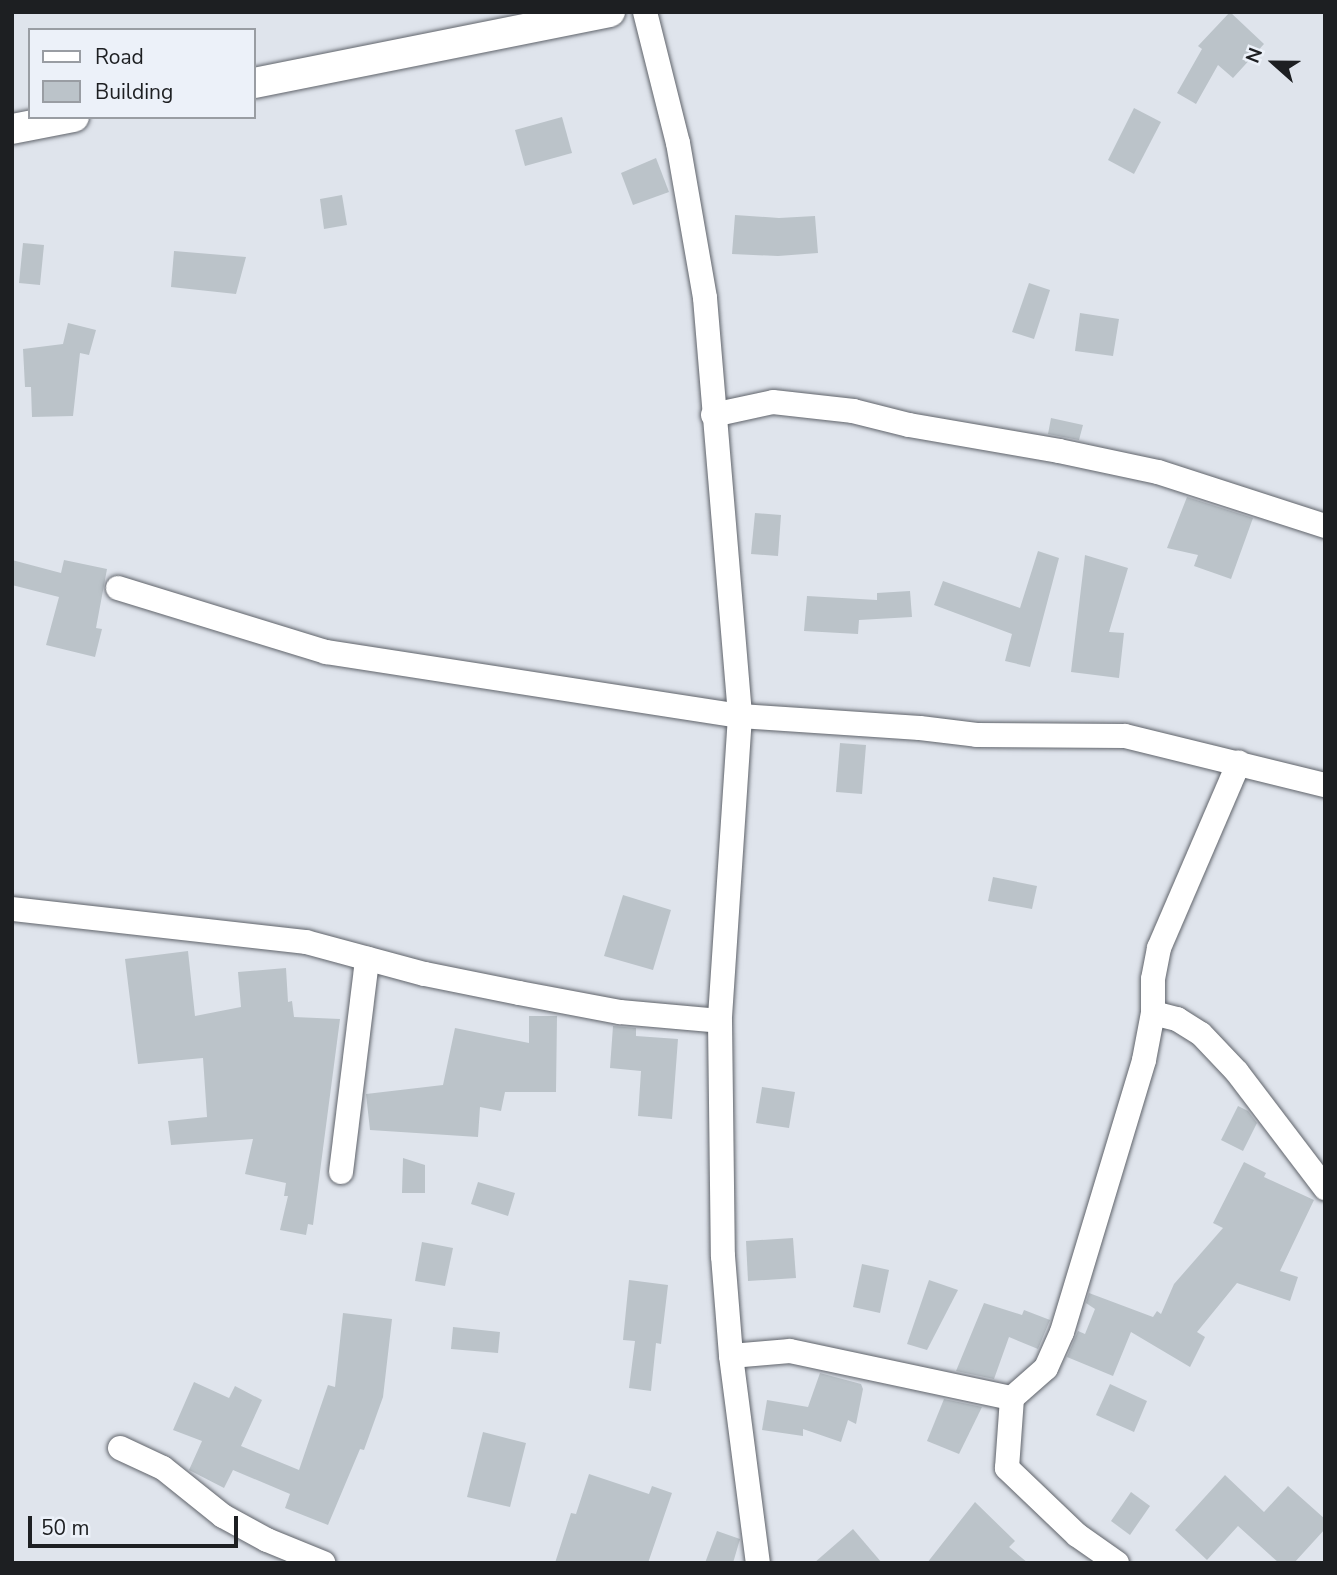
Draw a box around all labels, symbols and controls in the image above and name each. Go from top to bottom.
legend [28,28,256,119]
north arrow [1239,28,1309,98]
text: Road [95,43,144,71]
text: N [1240,44,1269,67]
text: Building [95,78,173,106]
scale bar [32,1502,242,1546]
text: 50 m [41,1514,90,1542]

